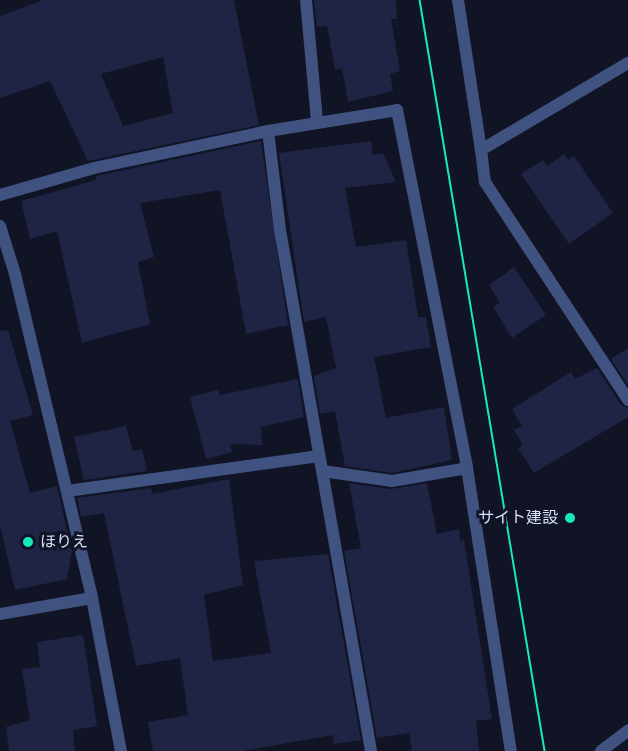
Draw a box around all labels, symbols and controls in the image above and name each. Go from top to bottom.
place label: サイト建設 [478,508,558,528]
marker: サイト建設 [563,511,577,525]
place label: ほりえ [40,532,88,552]
marker: ほりえ [21,535,35,549]

